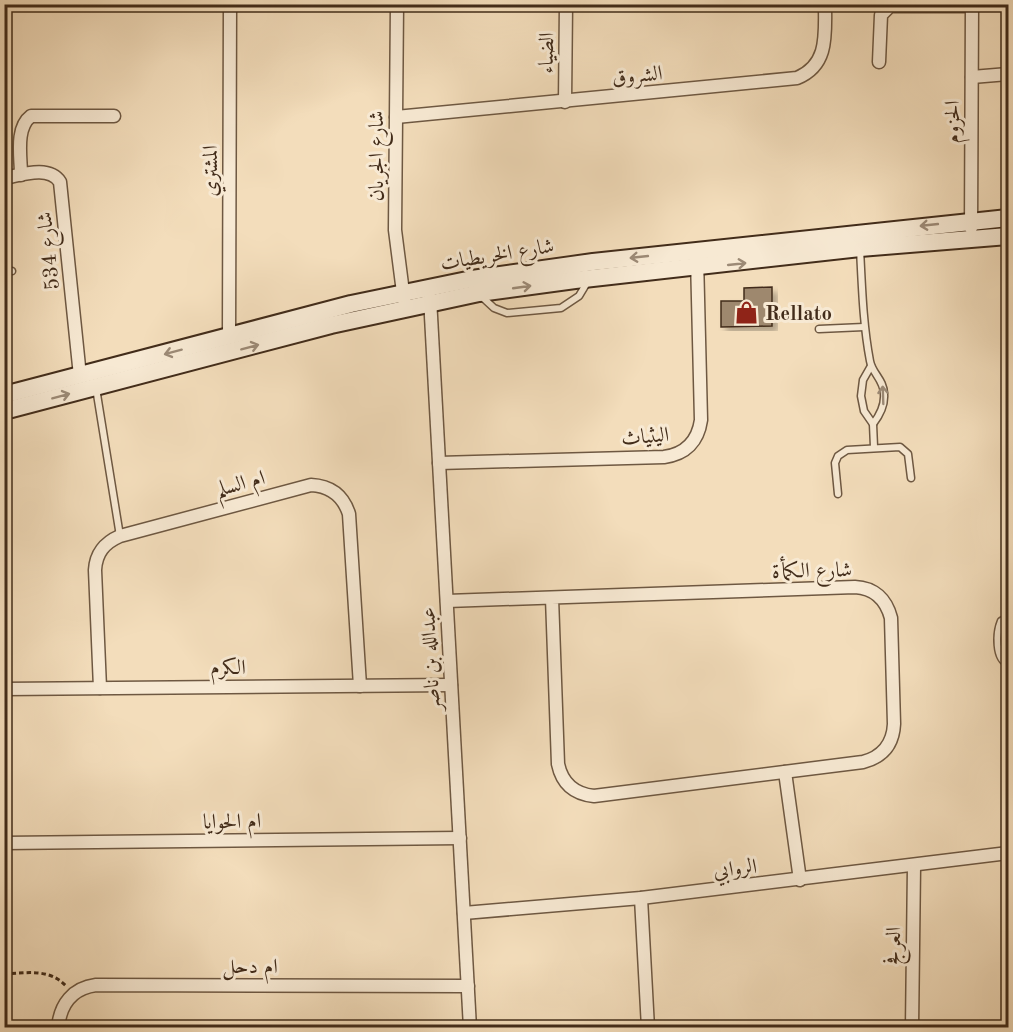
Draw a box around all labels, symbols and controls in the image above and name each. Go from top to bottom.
street label: الضياء [537,32,558,74]
street label: الشروق [611,63,664,92]
street label: الحزوم [943,101,970,143]
street label: شارع الجريان [367,111,394,201]
street label: المشتري [201,145,226,197]
street label: شارع 534 [35,210,70,291]
one-way arrow [920,220,940,231]
street label: شارع الخريطيات [439,236,557,281]
one-way arrow [629,252,649,263]
one-way arrow [726,258,746,269]
one-way arrow [512,281,531,292]
shop icon: Rellato [734,300,760,326]
place label: Rellato [765,304,832,325]
one-way arrow [240,341,259,352]
one-way arrow [163,346,182,358]
one-way arrow [877,386,889,405]
one-way arrow [51,390,70,402]
street label: اليثياث [620,425,670,450]
street label: ام السلم [213,467,270,510]
street label: شارع الكمأة [772,554,852,589]
street label: عبدالله بن ناصر [418,606,447,713]
street label: الكرم [210,657,246,685]
street label: ام الحوايا [203,811,261,840]
street label: الروابي [712,856,758,887]
street label: العرفج [883,927,911,965]
street label: ام دحل [222,957,278,984]

